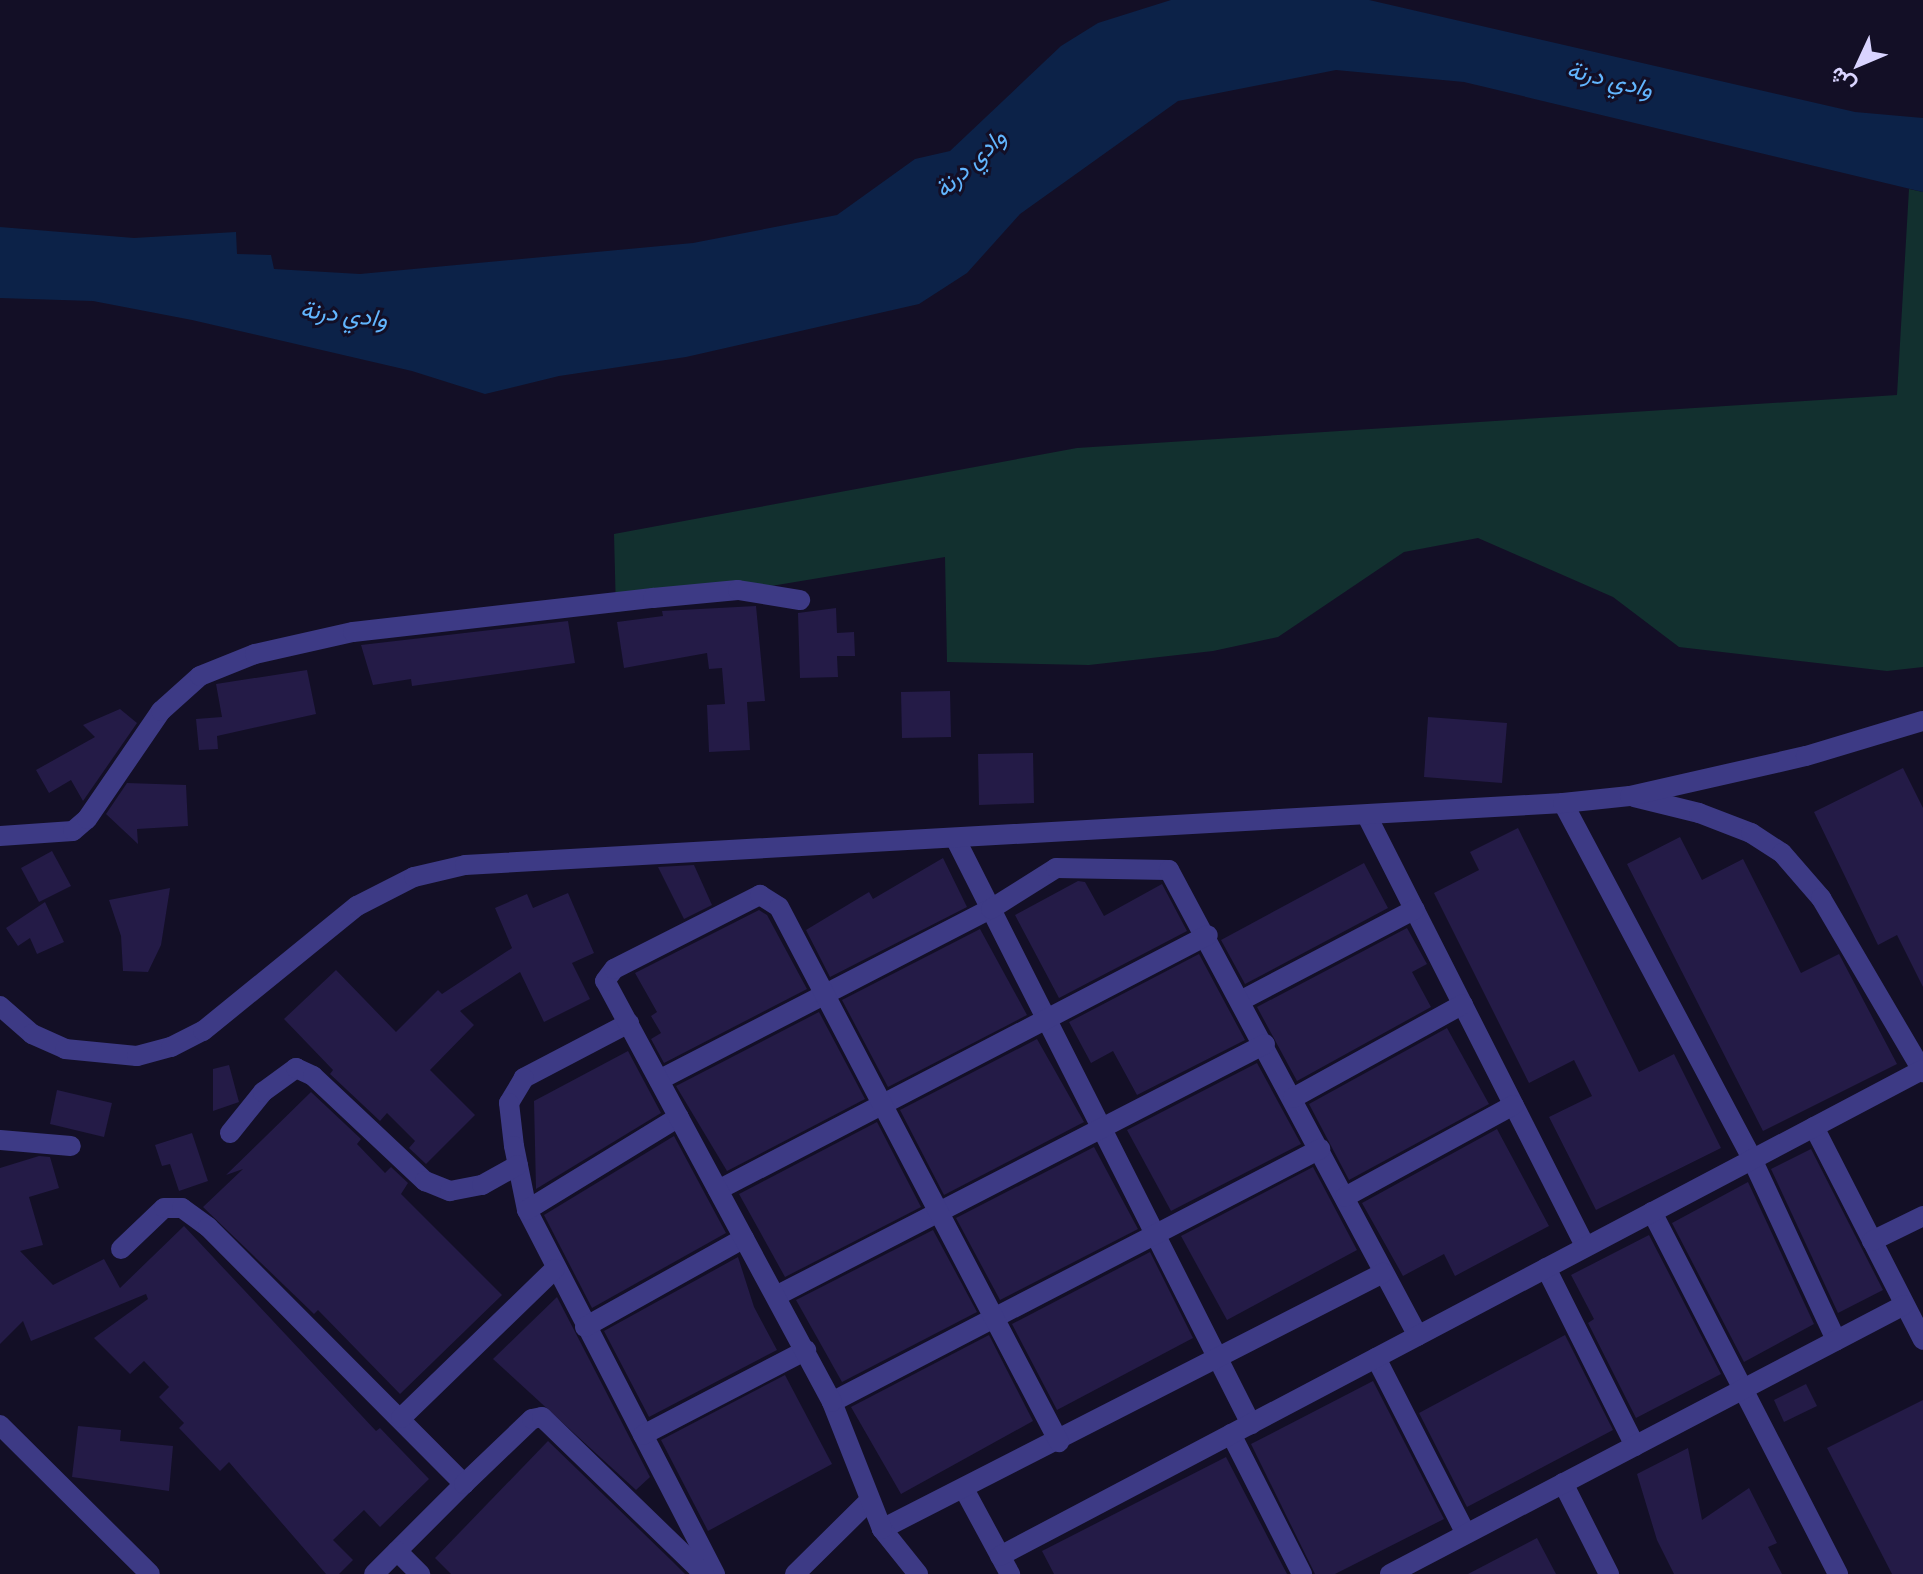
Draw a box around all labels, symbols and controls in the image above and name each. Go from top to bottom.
north arrow [1819,24,1899,104]
water label: وادي درنة [1564,54,1656,104]
text: ش [1822,61,1861,101]
water label: وادي درنة [928,123,1012,203]
water label: وادي درنة [299,294,389,334]

